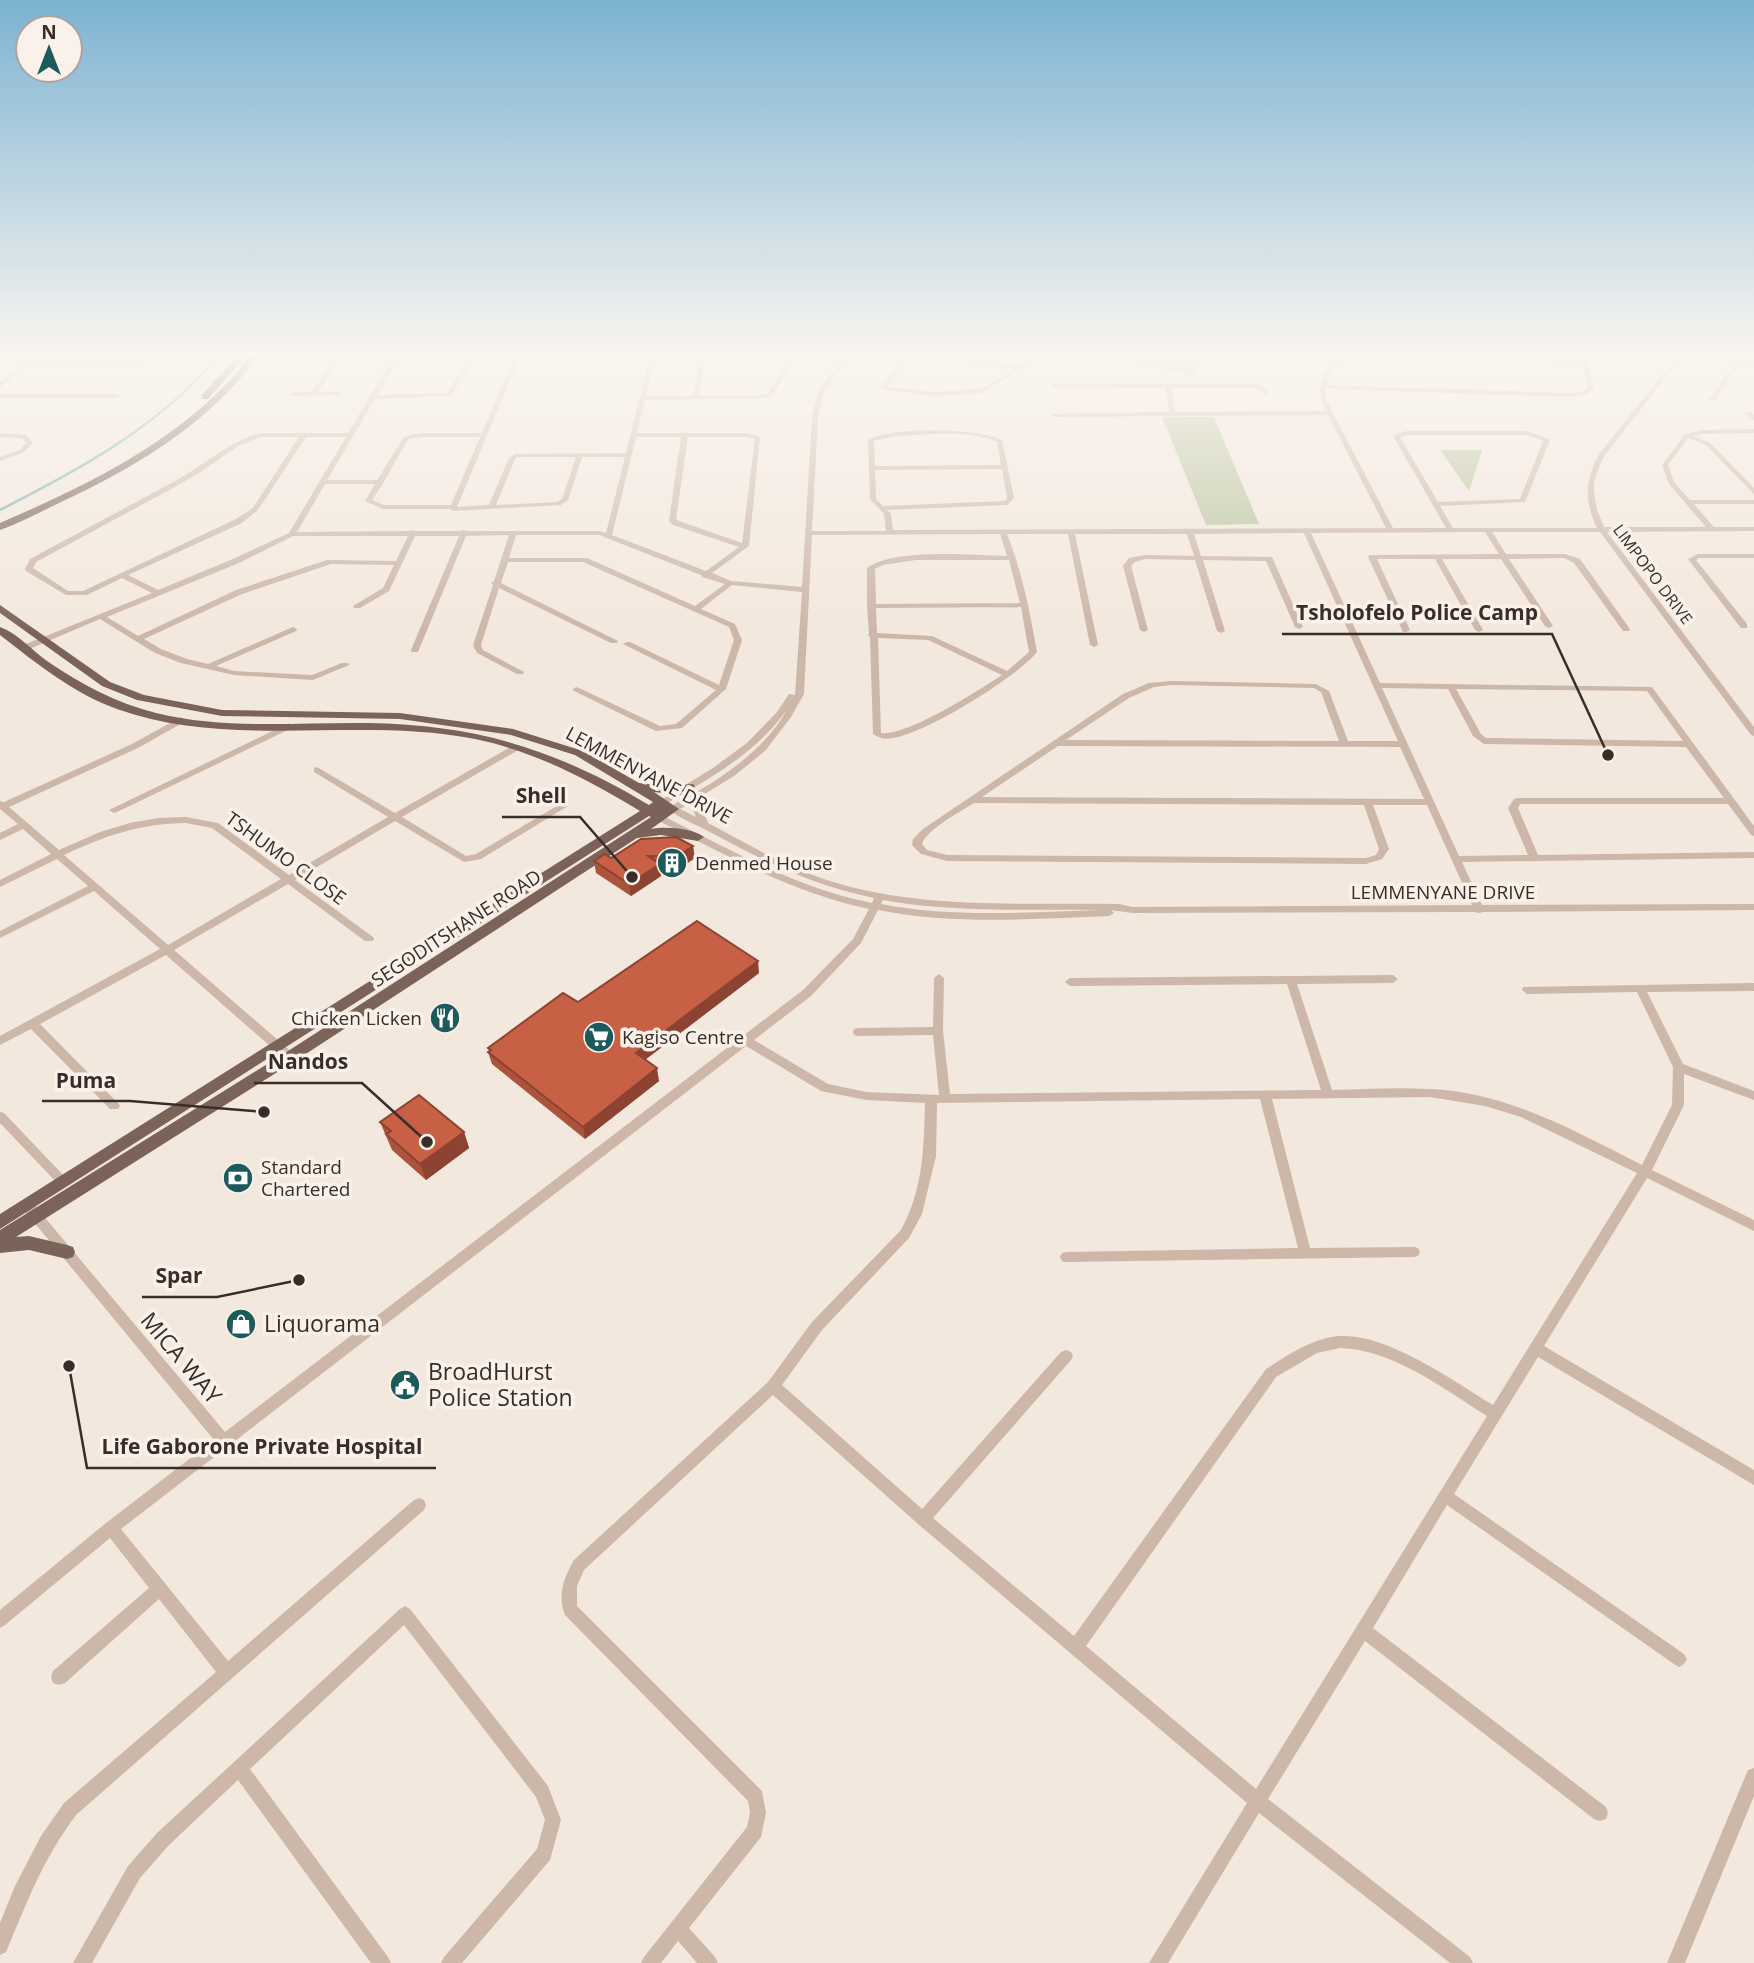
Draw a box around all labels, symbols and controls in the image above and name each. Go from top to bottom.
north arrow [14,14,84,84]
text: N [41,19,57,45]
street label: LIMPOPO DRIVE [1608,520,1698,628]
callout: Tsholofelo Police Camp [1282,592,1552,634]
text: Tsholofelo Police Camp [1296,598,1538,626]
street label: LEMMENYANE DRIVE [561,720,737,830]
callout: Shell [502,775,580,817]
text: Shell [516,781,566,809]
street label: TSHUMO CLOSE [220,805,352,911]
building icon: Denmed House [655,846,689,880]
place label: Denmed House [695,850,833,876]
street label: SEGODITSHANE ROAD [366,863,546,993]
street label: LEMMENYANE DRIVE [1351,879,1535,905]
restaurant icon: Chicken Licken [428,1001,462,1035]
place label: Chicken Licken [291,1005,422,1031]
supermarket icon: Kagiso Centre [582,1020,616,1054]
place label: Kagiso Centre [622,1024,744,1050]
callout: Nandos [254,1041,362,1083]
text: Nandos [268,1047,348,1075]
callout: Puma [42,1059,130,1101]
text: Puma [56,1066,116,1094]
place label: Standard Chartered [261,1154,350,1202]
bank icon: Standard Chartered [221,1161,255,1195]
callout: Spar [142,1255,217,1297]
text: Spar [155,1261,203,1289]
street label: MICA WAY [134,1305,230,1410]
shop icon: Liquorama [224,1307,258,1341]
place label: Liquorama [264,1307,380,1339]
place label: BroadHurst Police Station [428,1355,573,1413]
public building icon: BroadHurst Police Station [388,1368,422,1402]
callout: Life Gaborone Private Hospital [87,1426,436,1468]
text: Life Gaborone Private Hospital [102,1432,422,1460]

